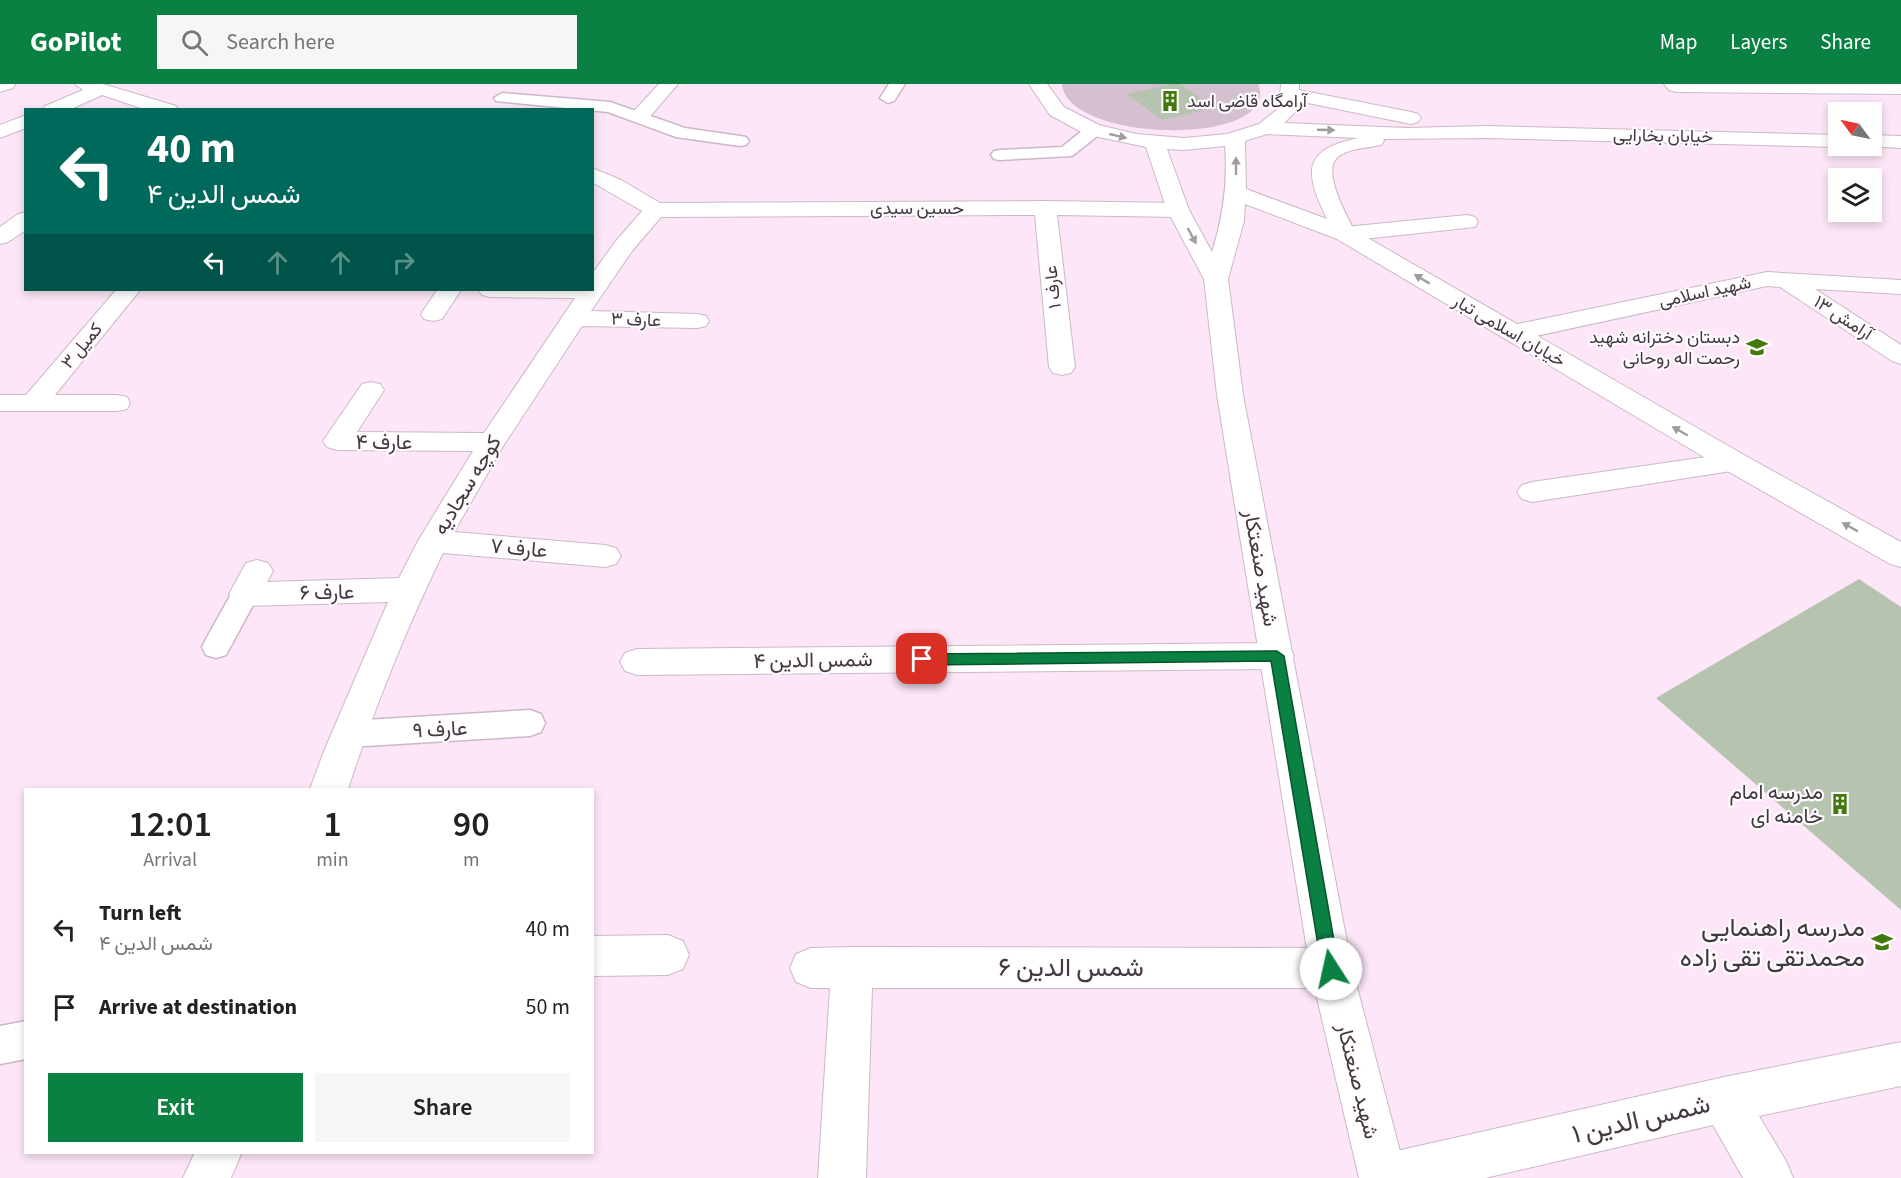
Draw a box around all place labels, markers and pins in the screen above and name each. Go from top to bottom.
building icon: آرامگاه قاضی اسد [1158,89,1182,113]
place label: آرامگاه قاضی اسد [1187,89,1309,114]
place label: دبستان دخترانه شهید رحمت اله روحانی [1589,325,1740,371]
school or university icon: دبستان دخترانه شهید رحمت اله روحانی [1745,335,1769,359]
pin [896,633,947,684]
place label: مدرسه امام خامنه ای [1729,777,1823,831]
building icon: مدرسه امام خامنه ای [1828,792,1852,816]
place label: مدرسه راهنمایی محمدتقی تقی زاده [1680,909,1865,976]
school or university icon: مدرسه راهنمایی محمدتقی تقی زاده [1870,930,1894,954]

